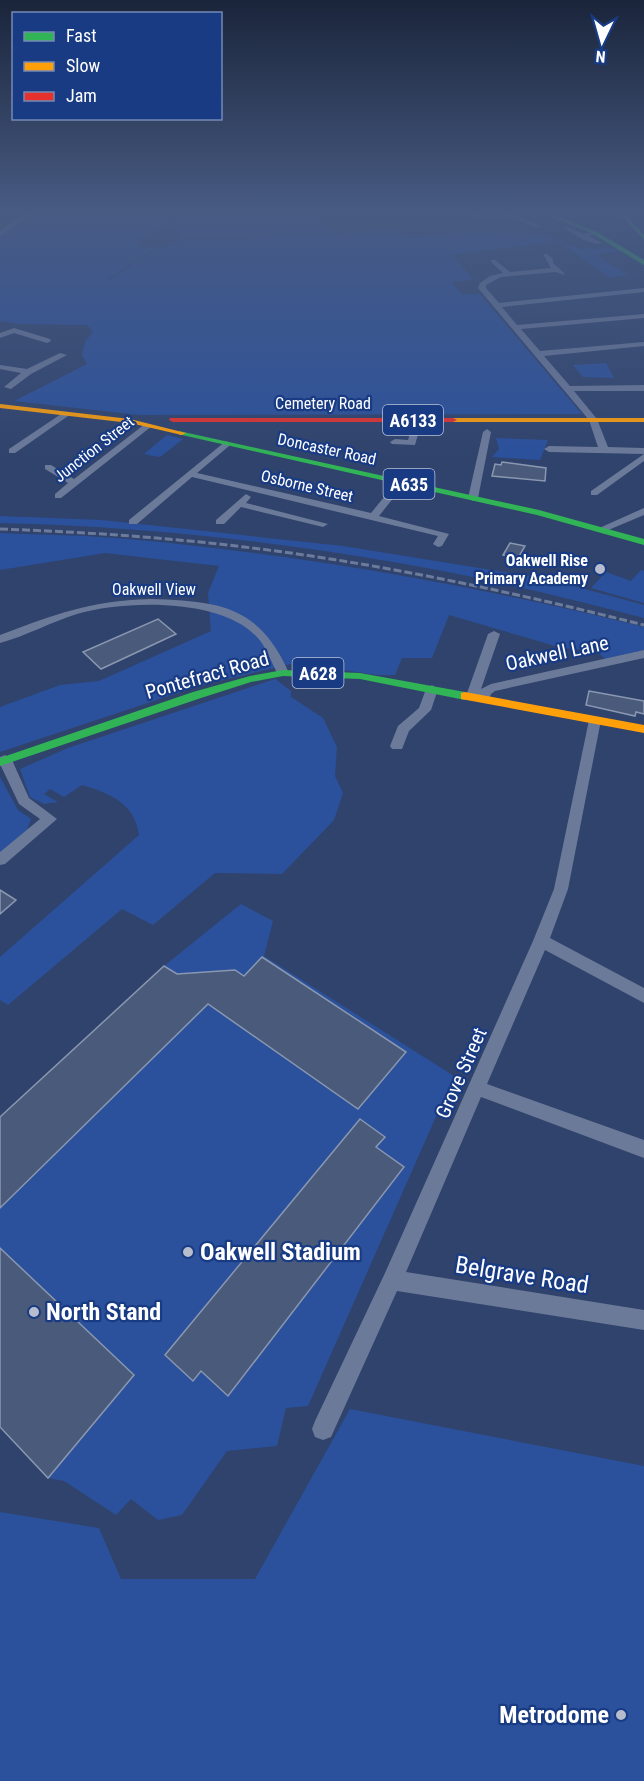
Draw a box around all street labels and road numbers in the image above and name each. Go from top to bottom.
street label: Cemetery Road [275,394,371,413]
road number: A6133 [383,405,443,435]
street label: Junction Street [50,412,138,486]
street label: Doncaster Road [276,429,378,469]
street label: Osborne Street [259,466,355,506]
road number: A635 [384,469,434,499]
street label: Oakwell View [112,580,196,599]
street label: Oakwell Lane [503,630,611,676]
street label: Pontefract Road [142,646,272,704]
road number: A628 [292,658,344,688]
street label: Grove Street [430,1024,492,1122]
street label: Belgrave Road [453,1251,591,1299]

